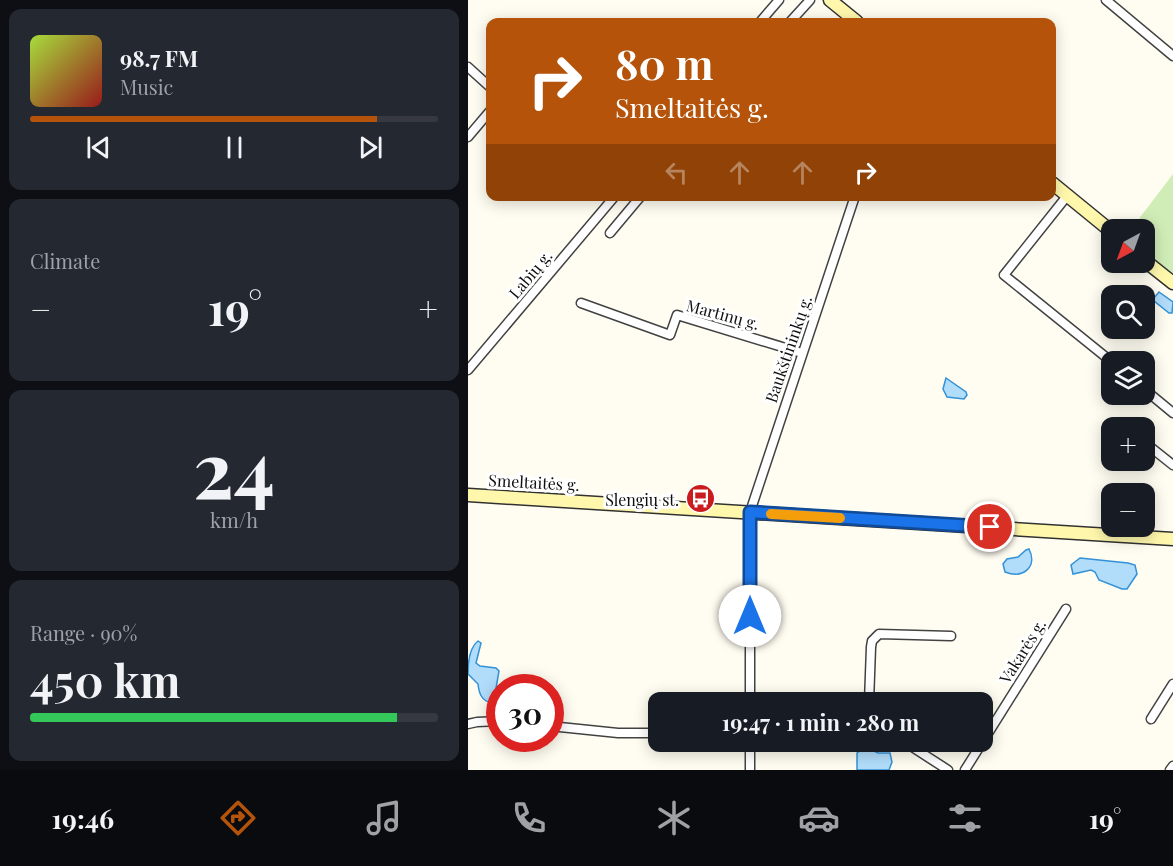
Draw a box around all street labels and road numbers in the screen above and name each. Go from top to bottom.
street label: Labių g. [504,245,556,303]
street label: Baukštininkų g. [760,293,816,405]
street label: Martinų g. [684,294,762,334]
street label: Smeltaitės g. [488,469,580,495]
street label: Vakarės g. [993,615,1050,688]

